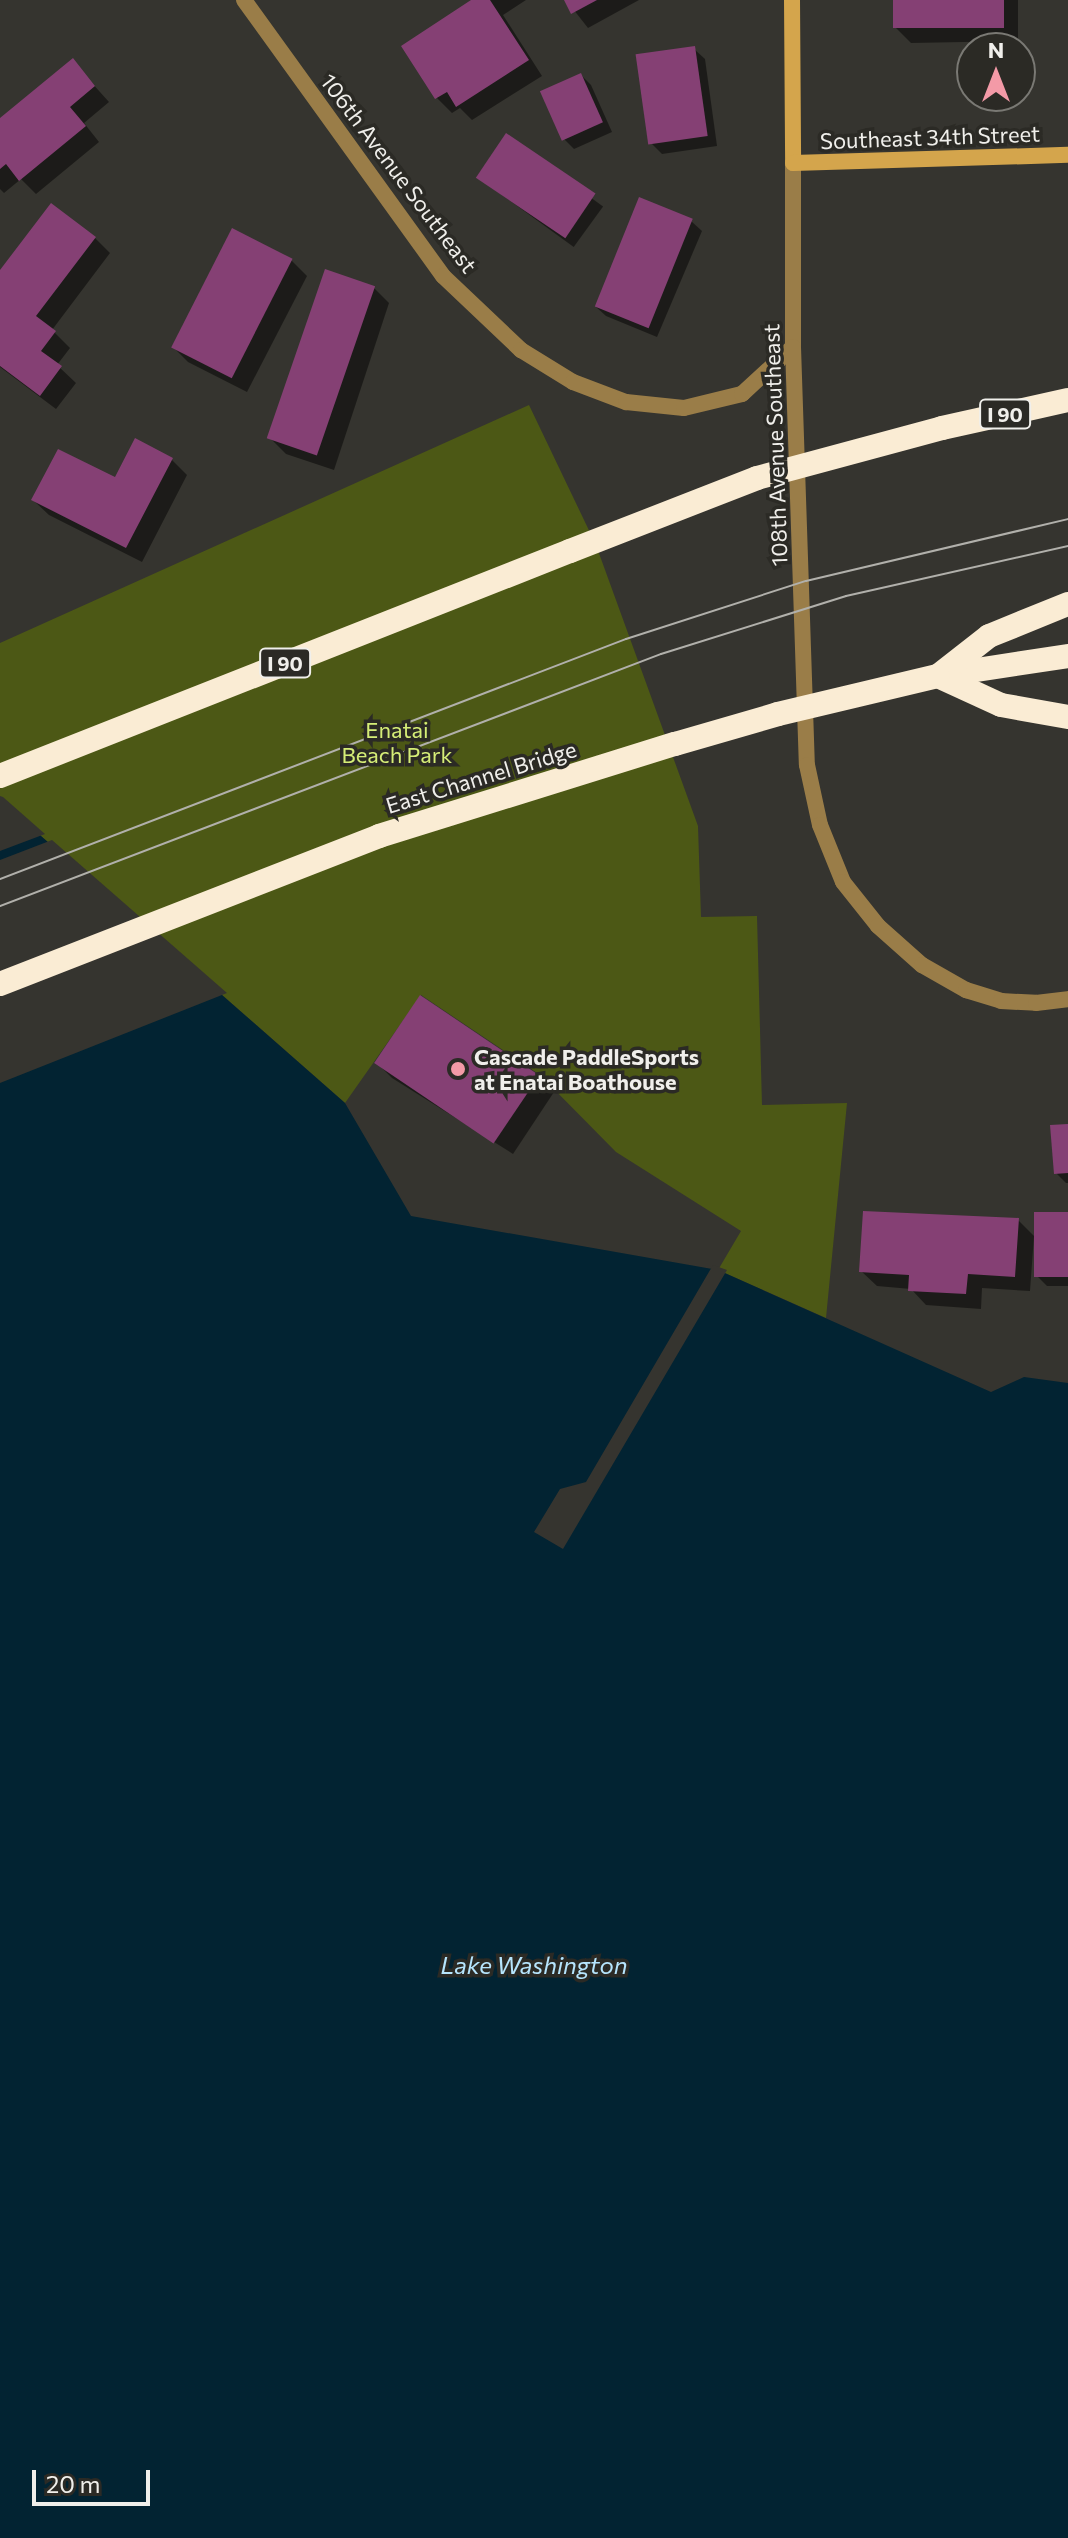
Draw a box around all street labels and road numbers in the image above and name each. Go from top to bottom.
street label: 106th Avenue Southeast [315,68,483,278]
street label: Southeast 34th Street [820,120,1040,154]
street label: 108th Avenue Southeast [758,323,792,567]
road number: I 90 [979,398,1031,430]
road number: I 90 [259,647,311,679]
street label: East Channel Bridge [382,735,580,819]

